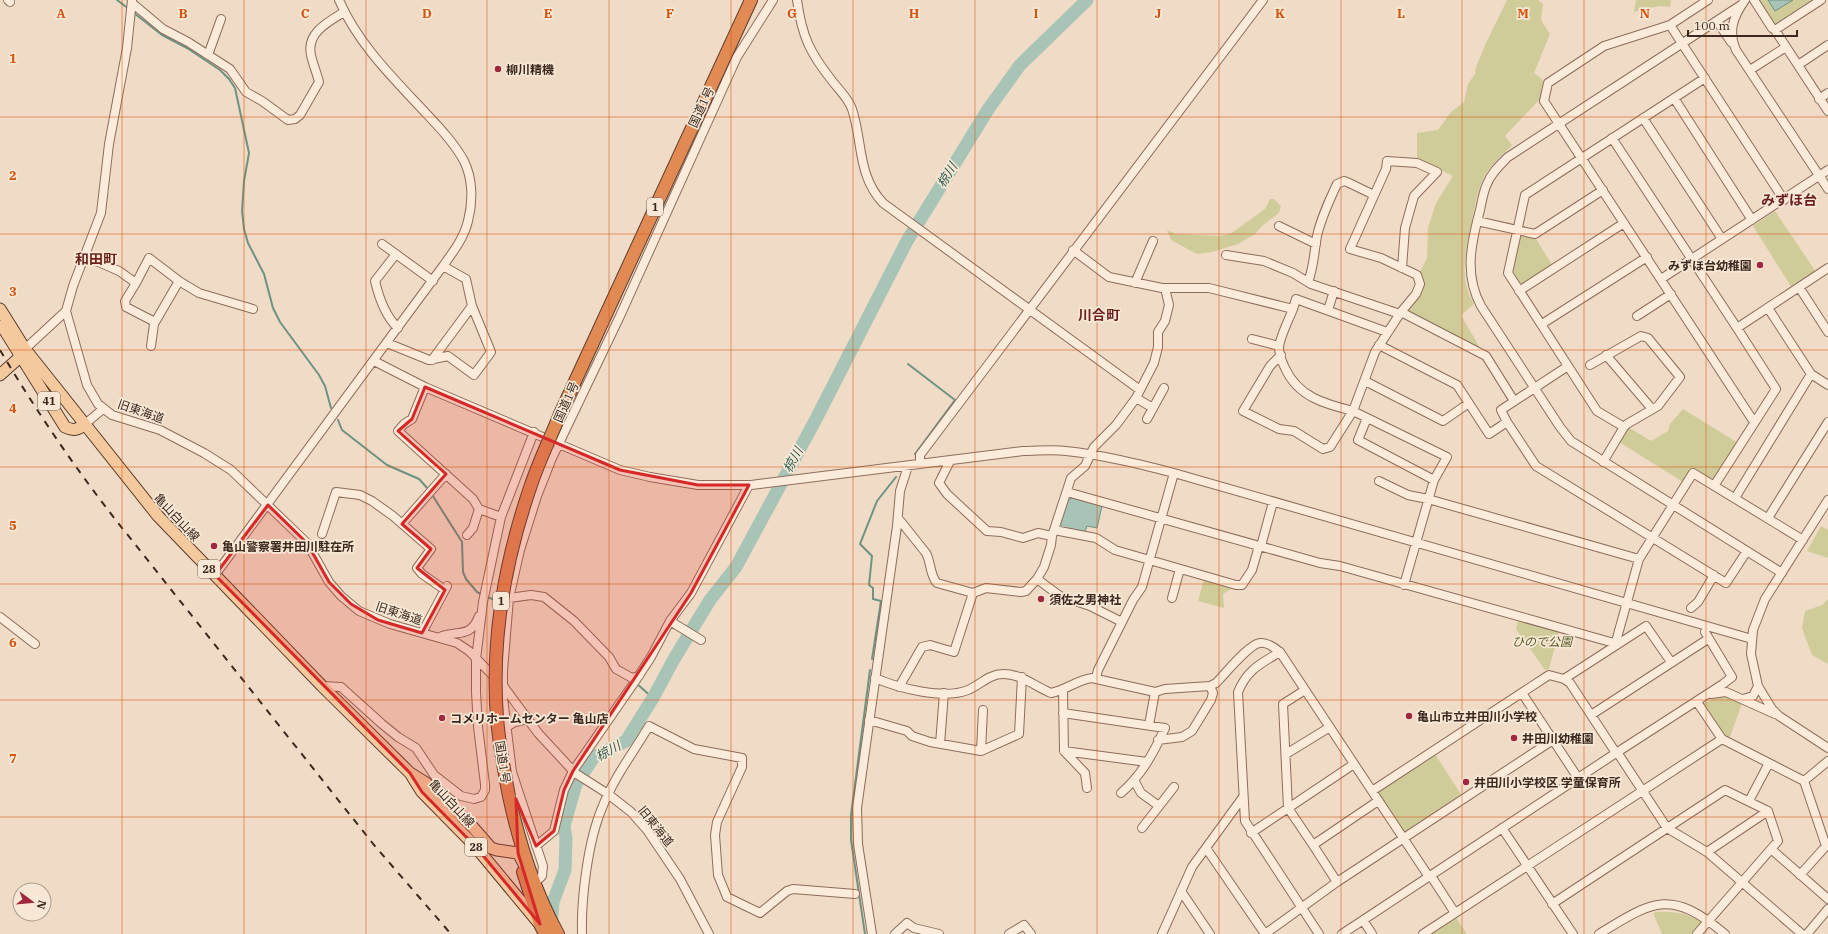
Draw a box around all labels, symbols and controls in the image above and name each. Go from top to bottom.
text: A [56,5,66,22]
text: B [178,5,188,22]
text: C [301,5,310,22]
text: D [422,5,432,22]
text: E [544,5,552,22]
text: F [666,5,674,22]
text: G [787,5,797,22]
text: H [909,5,920,22]
text: I [1034,5,1039,22]
text: J [1155,5,1162,22]
text: K [1275,5,1285,22]
text: L [1397,5,1405,22]
text: M [1517,5,1529,22]
text: N [1640,5,1650,22]
scale bar [1688,12,1797,38]
text: 100 m [1694,18,1730,33]
text: 1 [9,50,17,67]
place label: 柳川精機 [506,62,554,77]
marker: 柳川精機 [493,64,503,74]
street label: 国道1号 [685,84,717,130]
water label: 椋川 [933,158,962,191]
text: 2 [9,167,17,184]
district label: みずほ台 [1761,191,1817,209]
road number: 1 [647,198,663,216]
district label: 和田町 [75,250,117,268]
place label: みずほ台幼稚園 [1668,258,1752,273]
marker: みずほ台幼稚園 [1755,260,1765,270]
text: 3 [9,283,17,300]
district label: 川合町 [1078,306,1120,324]
street label: 国道1号 [550,379,582,425]
road number: 41 [38,392,60,410]
street label: 旧東海道 [116,396,166,426]
text: 4 [9,400,17,417]
water label: 椋川 [779,443,808,475]
street label: 亀山白山線 [151,490,203,544]
text: 5 [9,517,17,534]
place label: 亀山警察署井田川駐在所 [222,539,354,554]
marker: 亀山警察署井田川駐在所 [209,541,219,551]
road number: 28 [198,560,220,578]
road number: 1 [493,592,509,610]
place label: 須佐之男神社 [1049,592,1121,607]
marker: 須佐之男神社 [1036,594,1046,604]
street label: 旧東海道 [374,598,424,628]
text: 6 [9,634,17,651]
park label: ひので公園 [1512,634,1574,649]
place label: 亀山市立井田川小学校 [1417,709,1537,724]
place label: コメリホームセンター 亀山店 [450,711,608,726]
marker: 亀山市立井田川小学校 [1404,711,1414,721]
marker: コメリホームセンター 亀山店 [437,713,447,723]
place label: 井田川幼稚園 [1522,731,1594,746]
marker: 井田川幼稚園 [1509,733,1519,743]
water label: 椋川 [593,736,625,765]
street label: 国道1号 [492,739,514,785]
text: 7 [9,750,17,767]
place label: 井田川小学校区 学童保育所 [1474,775,1621,790]
street label: 亀山白山線 [426,776,478,830]
marker: 井田川小学校区 学童保育所 [1461,777,1471,787]
street label: 旧東海道 [635,803,677,849]
road number: 28 [465,838,487,856]
north arrow [12,882,52,922]
text: N [34,899,50,911]

